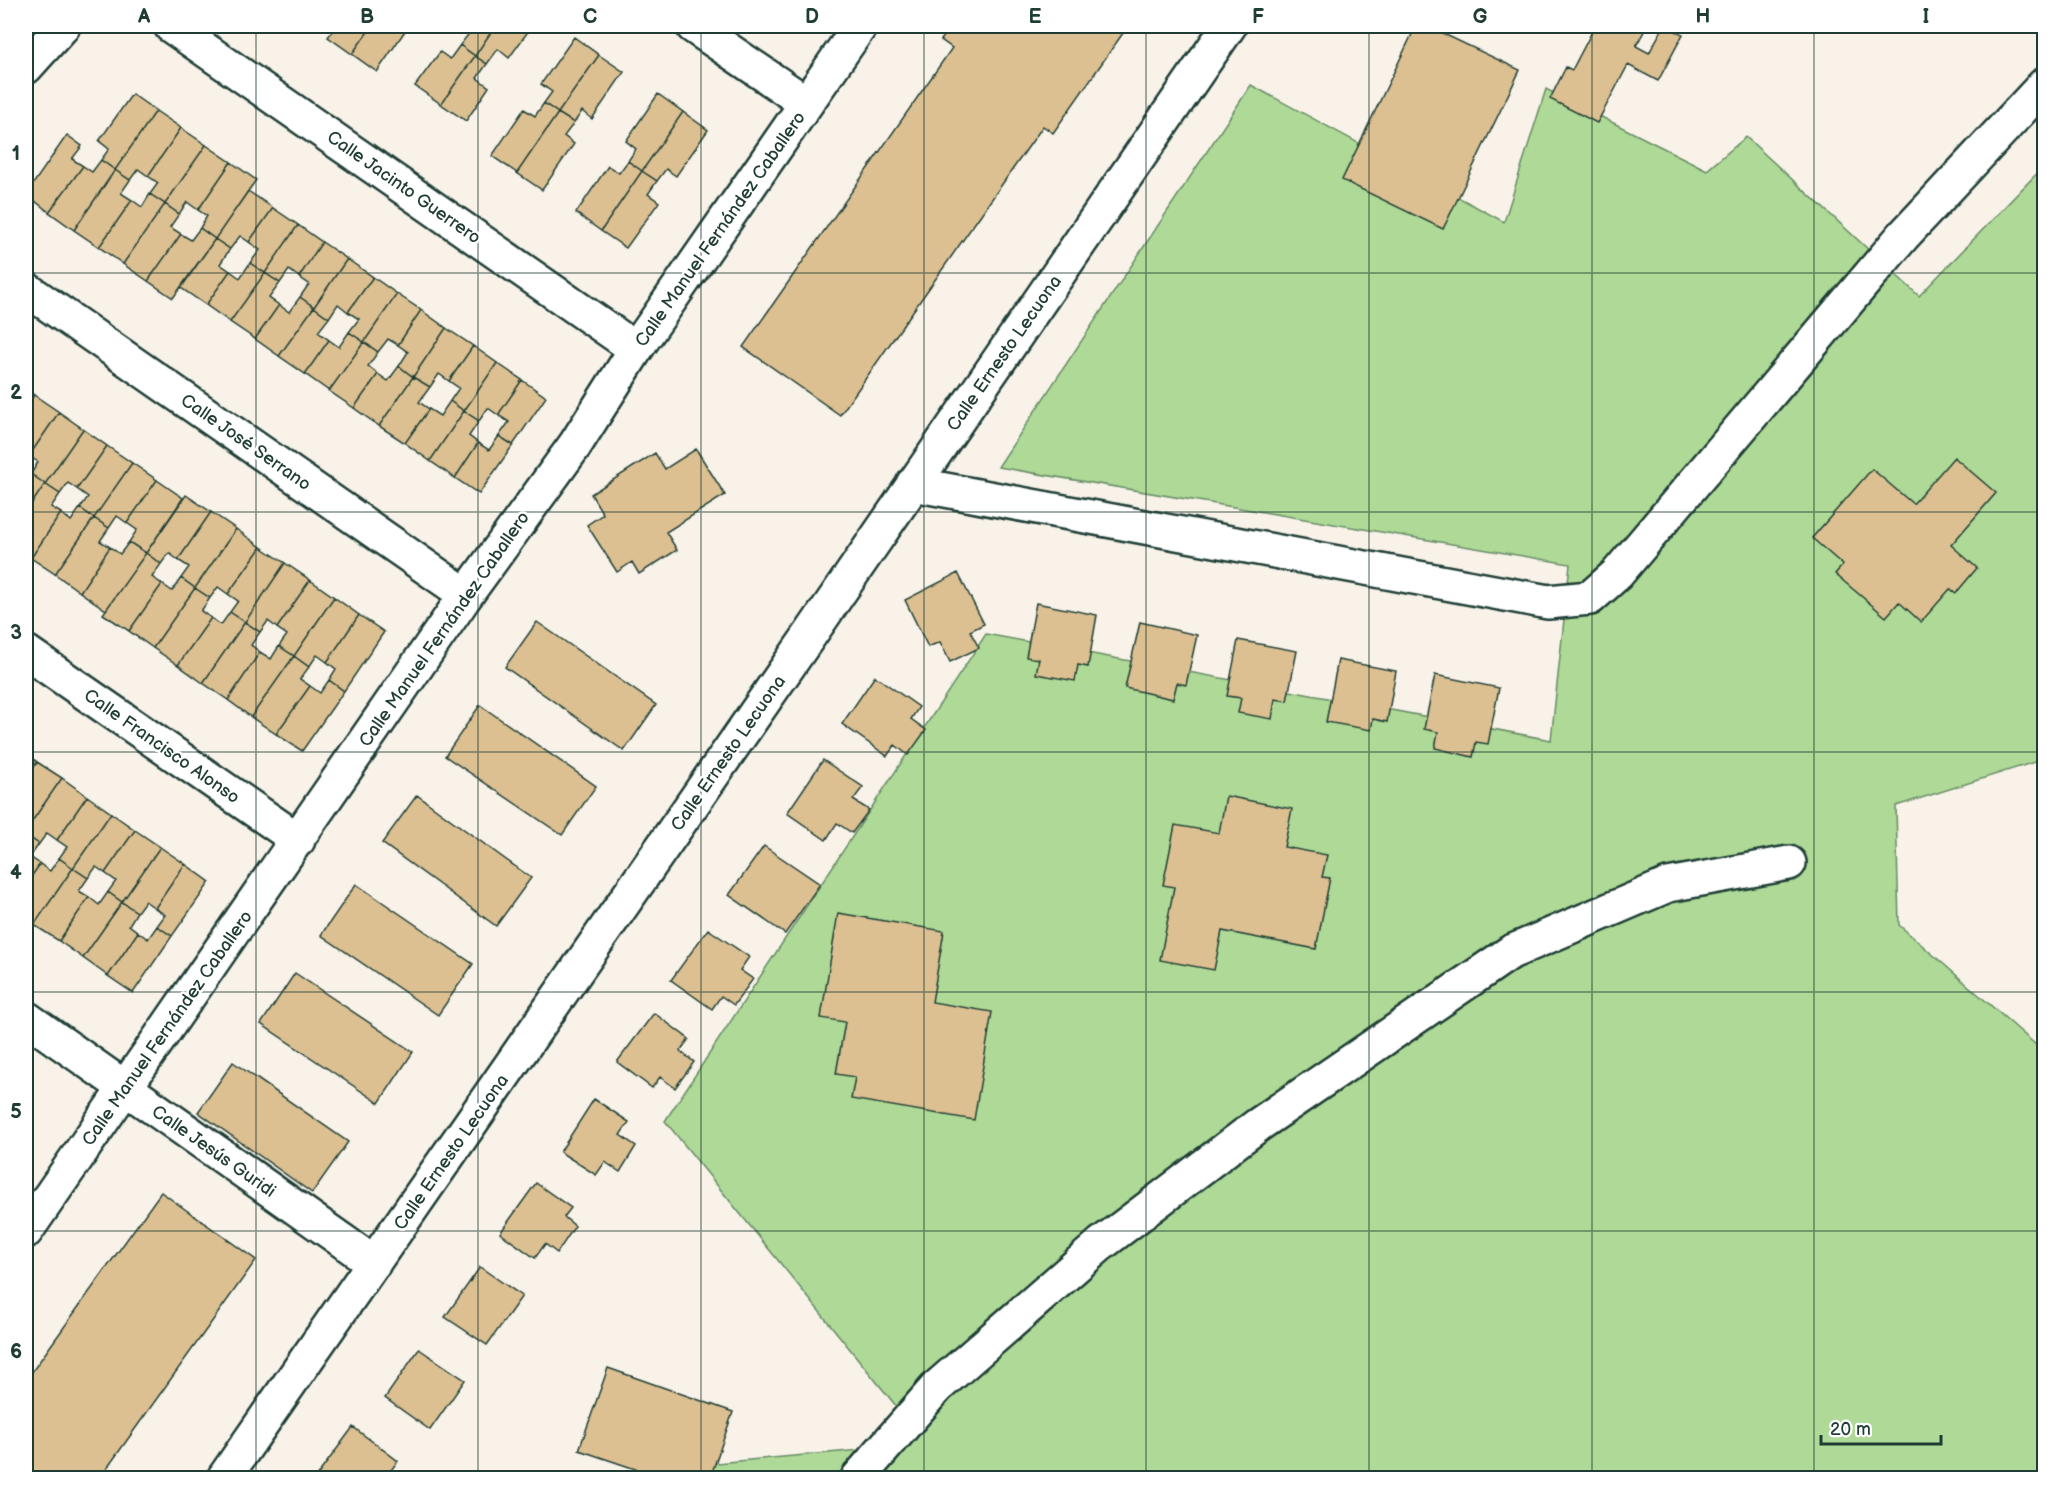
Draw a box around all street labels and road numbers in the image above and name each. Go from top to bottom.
street label: Calle Manuel Fernández Caballero [631,108,810,351]
street label: Calle Jacinto Guerrero [323,126,485,248]
street label: Calle Ernesto Lecuona [943,271,1066,435]
street label: Calle José Serrano [177,390,315,495]
street label: Calle Manuel Fernández Caballero [355,508,534,751]
street label: Calle Ernesto Lecuona [667,671,790,835]
street label: Calle Francisco Alonso [80,685,244,808]
street label: Calle Manuel Fernández Caballero [78,907,257,1150]
street label: Calle Ernesto Lecuona [390,1070,513,1234]
street label: Calle Jesús Guridi [148,1101,280,1202]

